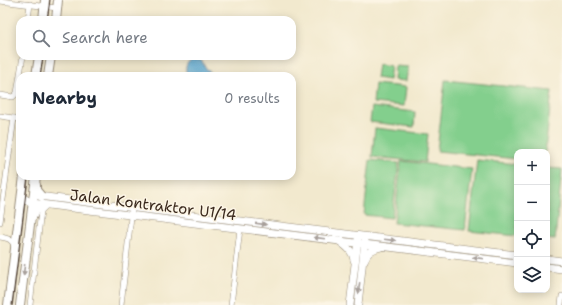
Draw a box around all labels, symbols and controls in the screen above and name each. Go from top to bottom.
search box [16,16,296,60]
icon: search [30,27,52,49]
text: Search here [62,28,148,48]
text: Nearby [32,87,97,109]
text: 0 results [224,90,280,107]
map controls [514,149,550,293]
button: + [514,149,550,185]
street label: Jalan Kontraktor U1/14 [69,185,237,225]
button: − [514,185,550,221]
one-way arrow [255,221,267,227]
button: locate [514,221,550,257]
one-way arrow [313,235,325,241]
one-way arrow [384,237,396,243]
one-way arrow [472,255,484,261]
button: layers [514,257,550,293]
one-way arrow [21,264,27,276]
one-way arrow [356,282,363,294]

